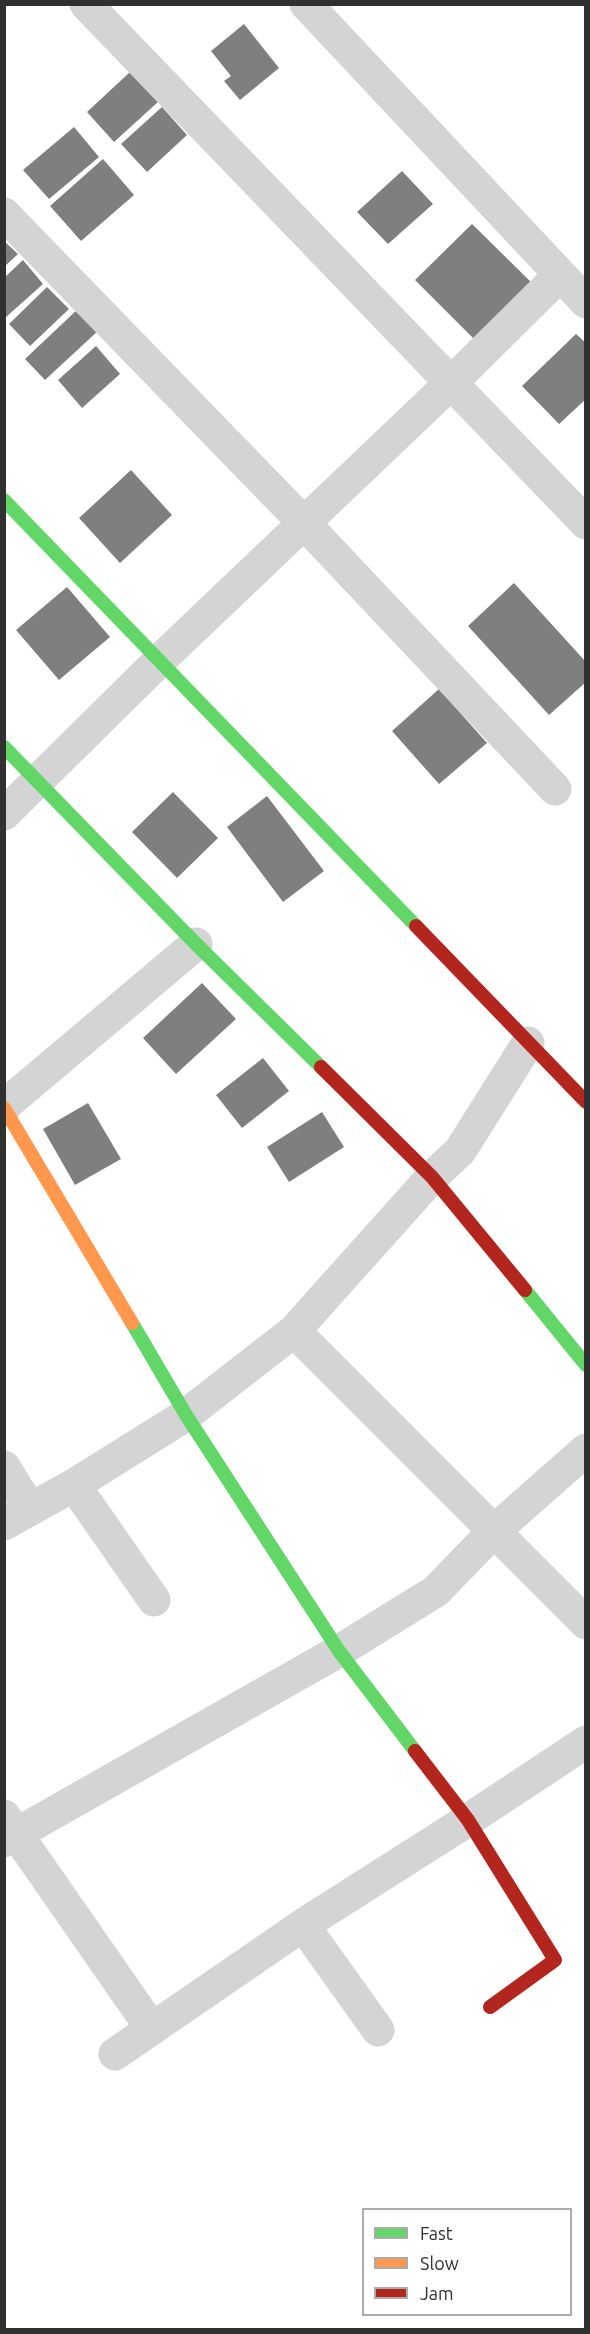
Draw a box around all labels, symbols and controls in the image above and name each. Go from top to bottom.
legend [362,2208,572,2316]
text: Fast [420,2223,453,2243]
text: Slow [420,2253,459,2273]
text: Jam [420,2283,454,2303]

